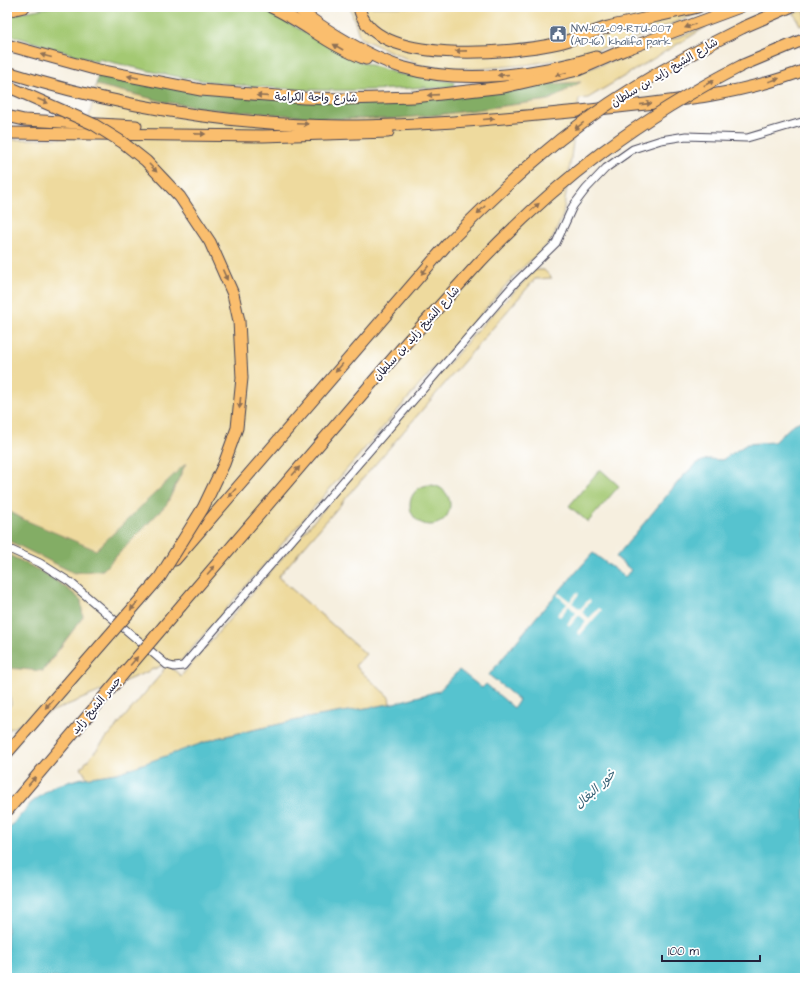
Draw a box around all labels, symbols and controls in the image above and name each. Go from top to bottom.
place label: NW-102-09-RTU-007 (AD-16) khalifa park [571,21,672,49]
one-way arrow [684,23,696,29]
public building icon: NW-102-09-RTU-007 (AD-16) khalifa park [548,24,568,44]
street label: شارع الشيخ زايد بن سلطان [608,35,721,111]
one-way arrow [332,43,344,50]
one-way arrow [454,48,467,54]
one-way arrow [40,53,52,59]
one-way arrow [497,71,509,78]
one-way arrow [555,72,568,78]
one-way arrow [127,74,139,80]
one-way arrow [768,77,780,83]
one-way arrow [703,80,715,86]
street label: شارع واحة الكرامة [275,89,357,107]
one-way arrow [255,92,268,99]
one-way arrow [427,92,439,99]
one-way arrow [37,98,49,105]
one-way arrow [640,100,652,107]
one-way arrow [483,115,495,122]
one-way arrow [297,121,309,128]
one-way arrow [573,121,584,130]
one-way arrow [194,131,207,137]
one-way arrow [148,164,157,173]
one-way arrow [530,202,540,211]
one-way arrow [476,205,485,215]
one-way arrow [420,265,429,276]
one-way arrow [222,270,228,281]
street label: شارع الشيخ زايد بن سلطان [370,283,464,384]
one-way arrow [335,363,344,374]
one-way arrow [236,397,243,409]
one-way arrow [291,466,300,477]
one-way arrow [228,488,237,498]
one-way arrow [206,565,216,575]
one-way arrow [130,601,139,611]
one-way arrow [130,655,139,666]
street label: جسر الشيخ زايد [68,673,125,737]
one-way arrow [45,699,54,709]
water label: خور البغال [571,765,620,813]
one-way arrow [28,776,37,787]
scale bar [662,937,760,963]
text: 100 m [668,943,699,960]

